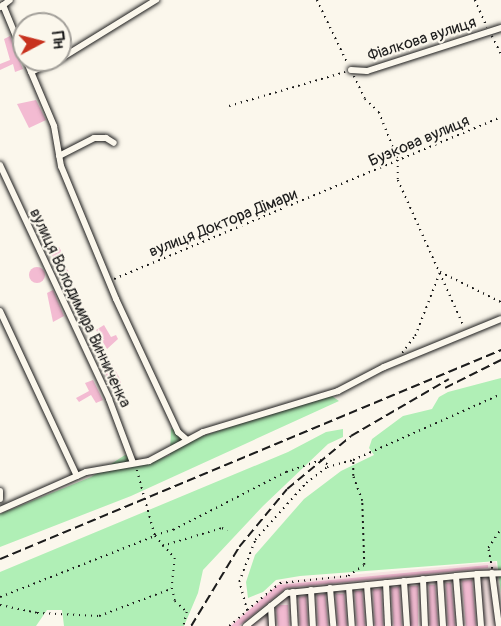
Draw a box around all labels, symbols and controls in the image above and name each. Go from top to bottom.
north arrow [12,12,72,72]
street label: Фіалкова вулиця [365,12,479,66]
text: Пн [47,30,69,50]
street label: Бузкова вулиця [366,111,472,171]
street label: вулиця Доктора Дімари [146,185,300,261]
street label: вулиця Володимира Винниченка [25,205,135,411]

